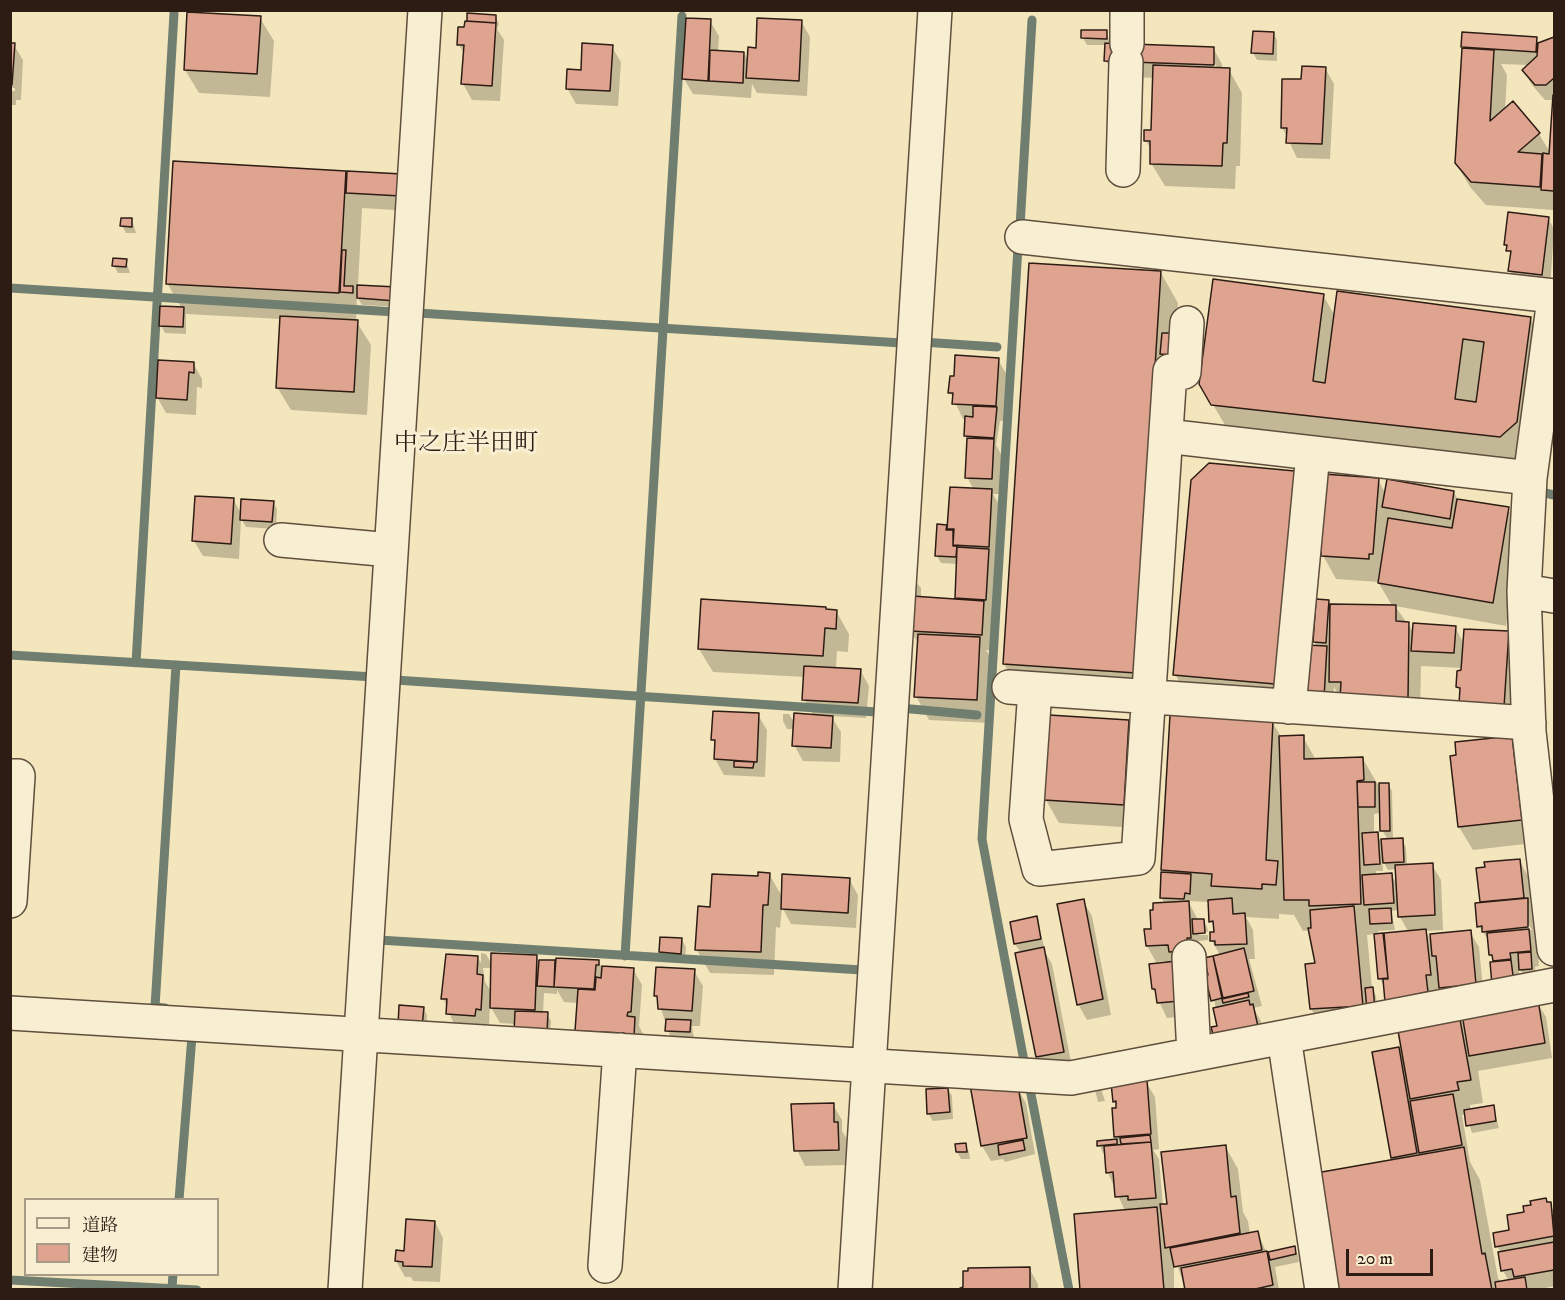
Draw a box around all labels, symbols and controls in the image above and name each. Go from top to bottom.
district label: 中之庄半田町 [394,431,538,459]
legend [24,1198,219,1276]
text: 道路 [82,1215,118,1237]
scale bar [1349,1237,1436,1275]
text: 建物 [82,1245,118,1267]
text: 20 m [1357,1248,1393,1270]

